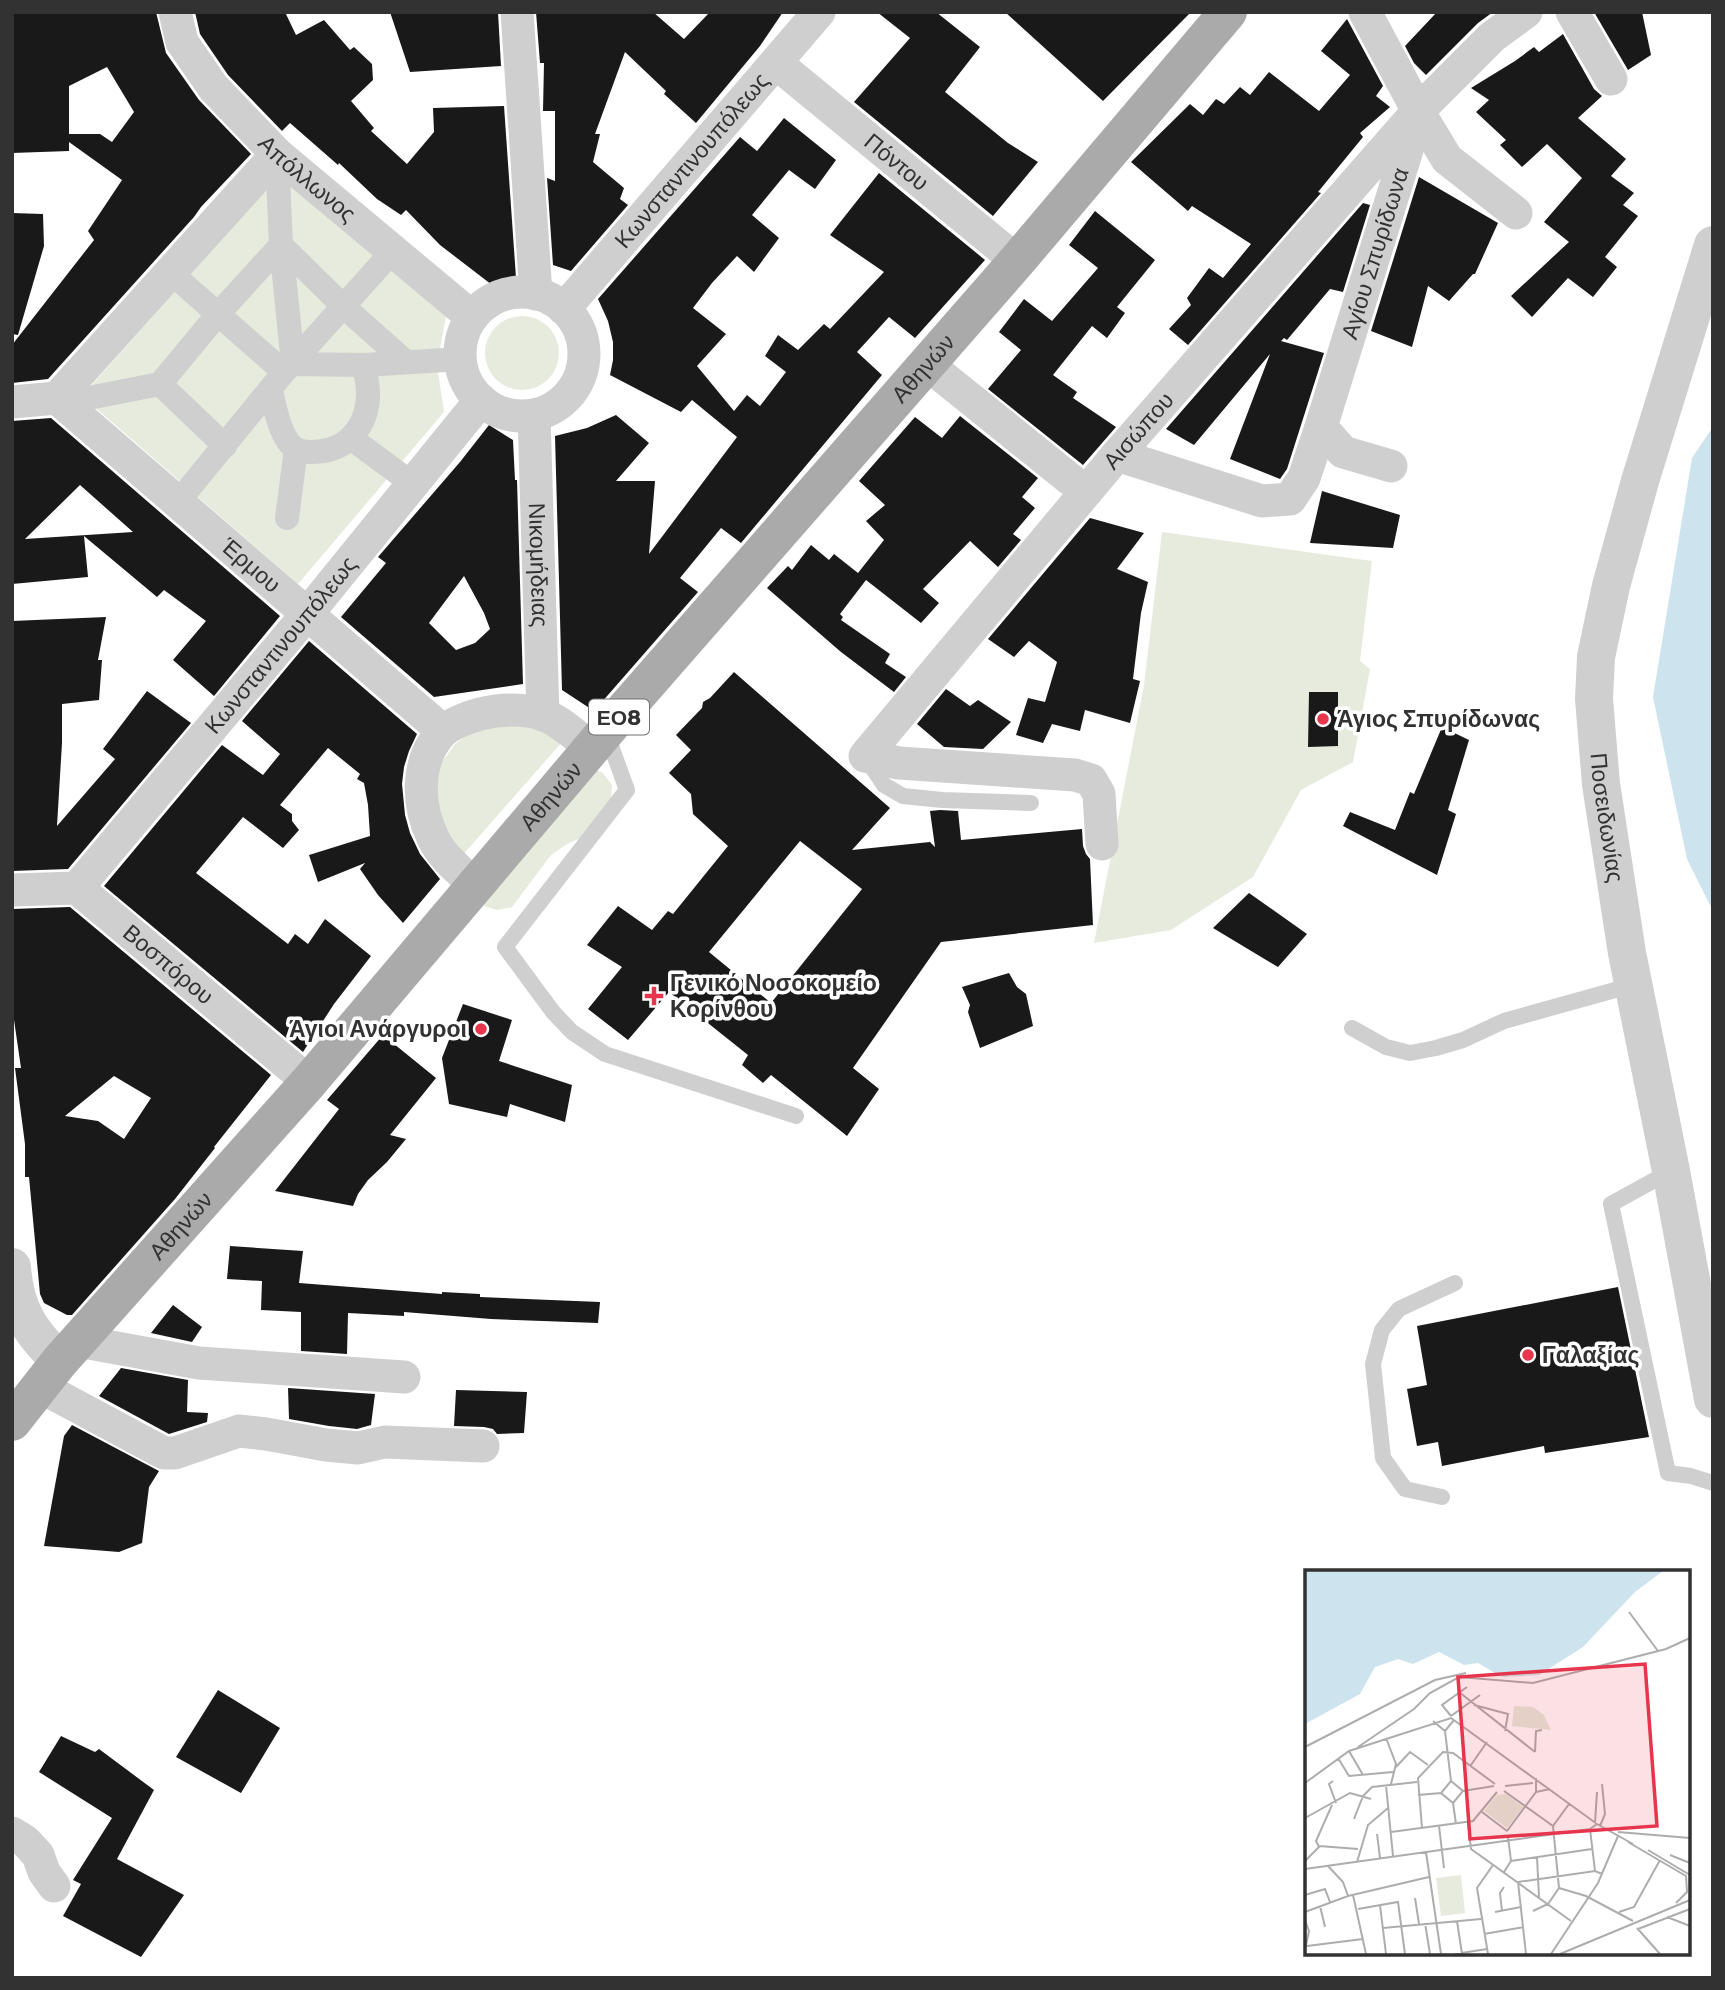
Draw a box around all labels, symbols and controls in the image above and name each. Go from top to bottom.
street label: Κωνσταντινουπόλεως [609,67,775,254]
street label: Πόντου [859,127,934,197]
street label: Απόλλωνος [252,129,362,228]
street label: Αγίου Σπυρίδωνα [1335,164,1415,342]
street label: Αθηνών [886,328,961,408]
street label: Αισώπου [1097,386,1180,475]
street label: Νικομήδειας [523,502,554,628]
street label: Έρμου [215,531,286,599]
street label: Κωνσταντινουπόλεως [199,551,362,739]
road number: ΕΟ8 [589,700,649,734]
place label: Άγιος Σπυρίδωνας [1337,705,1540,733]
marker: Άγιος Σπυρίδωνας [1315,711,1331,727]
street label: Ποσειδωνίας [1584,752,1630,885]
street label: Αθηνών [514,756,588,837]
street label: Βοσπόρου [117,918,219,1010]
place label: Γενικό Νοσοκομείο Κορίνθου [670,969,877,1023]
marker: Γενικό Νοσοκομείο Κορίνθου [644,986,664,1006]
place label: Άγιοι Ανάργυροι [289,1015,467,1043]
marker: Άγιοι Ανάργυροι [473,1021,489,1037]
street label: Αθηνών [143,1186,218,1266]
place label: Γαλαξίας [1542,1341,1639,1369]
marker: Γαλαξίας [1520,1347,1536,1363]
inset map [1305,1570,1690,1955]

